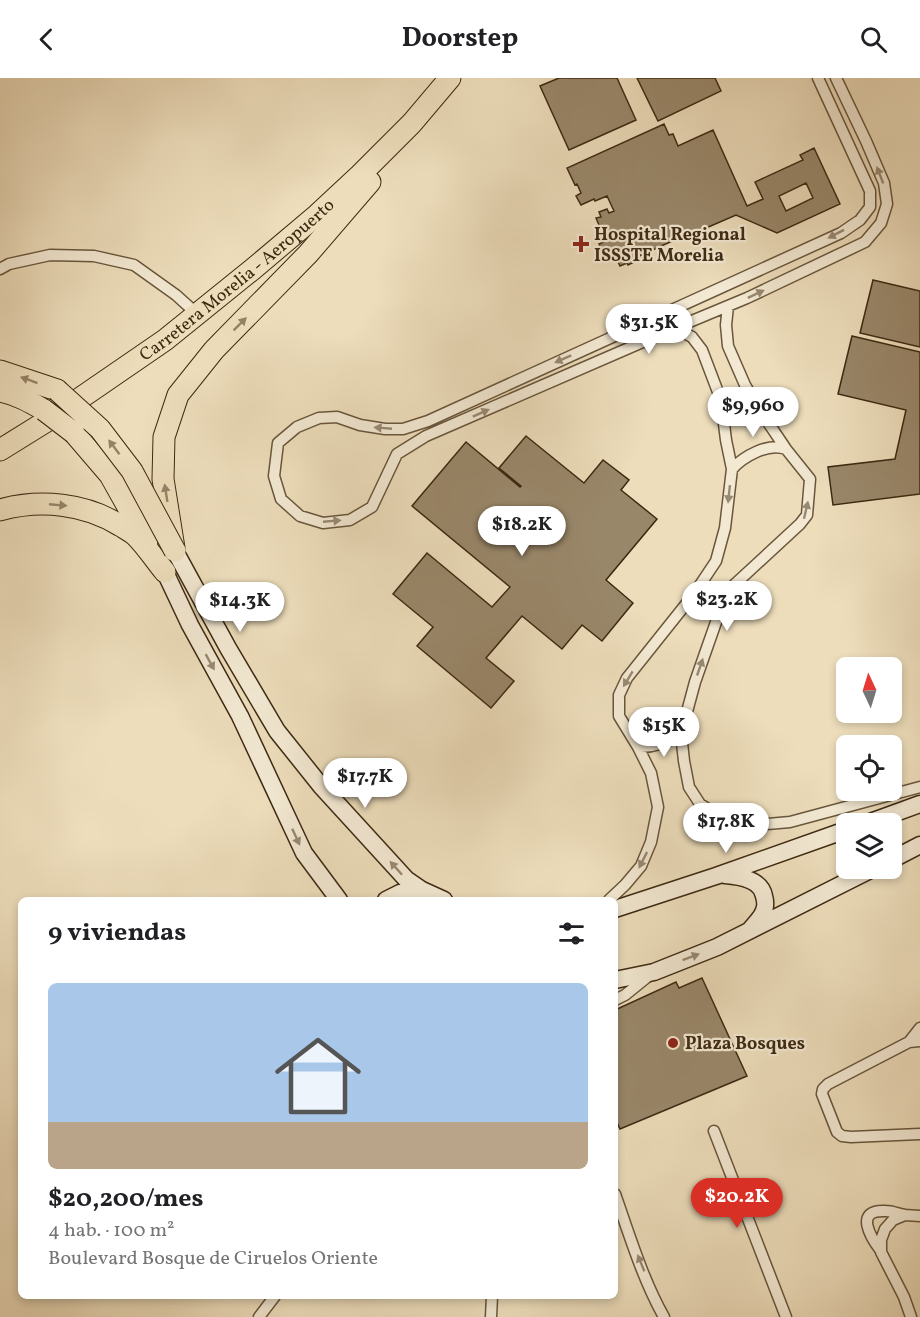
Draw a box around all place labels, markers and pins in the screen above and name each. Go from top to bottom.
place label: Hospital Regional ISSSTE Morelia [594,223,746,269]
marker: Hospital Regional ISSSTE Morelia [572,235,590,253]
pin: $31.5K [600,304,698,355]
pin: $9,960 [704,387,802,438]
pin: $18.2K [473,506,571,557]
pin: $23.2K [678,581,776,632]
pin: $14.3K [191,582,289,633]
pin: $15K [628,707,700,758]
pin: $17.7K [316,758,414,809]
pin: $17.8K [677,803,775,854]
place label: Plaza Bosques [685,1032,805,1057]
marker: Plaza Bosques [666,1036,680,1050]
pin: $20.2K [688,1178,786,1229]

